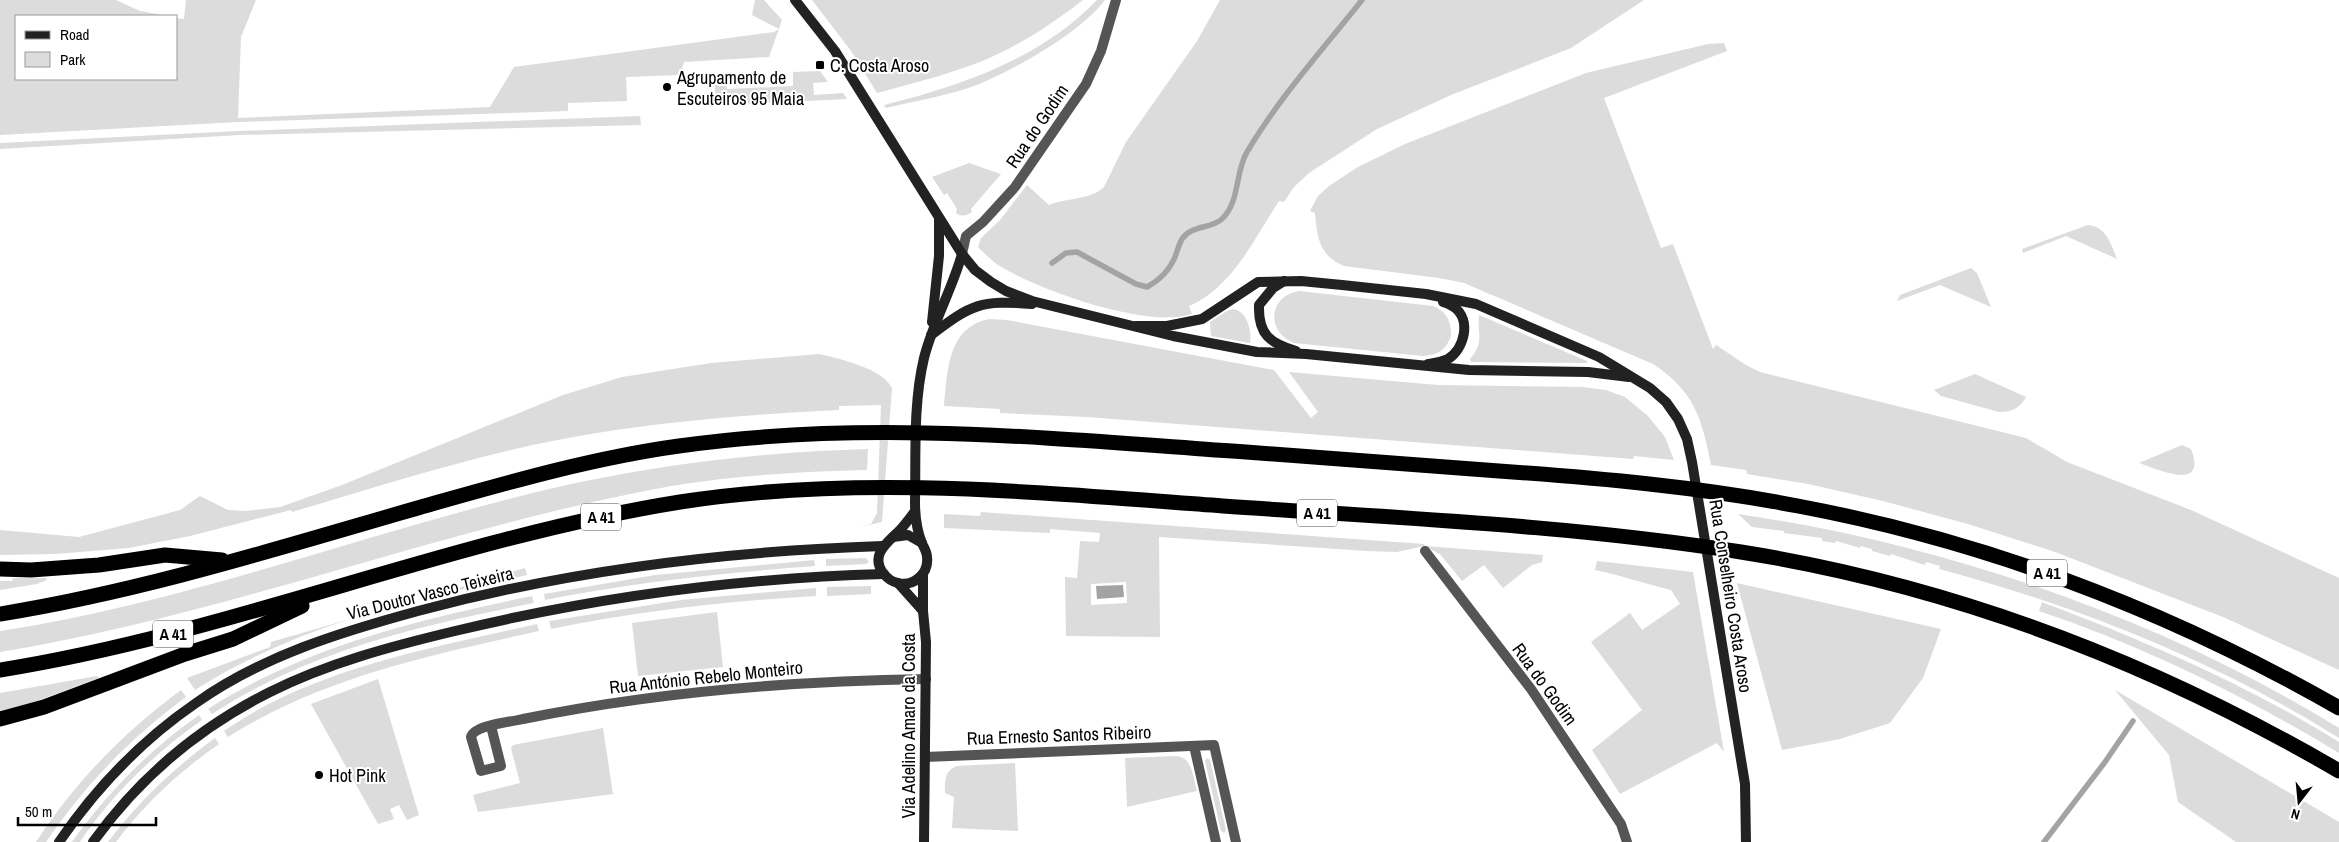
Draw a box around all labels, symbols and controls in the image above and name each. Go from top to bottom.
legend [15,15,178,80]
text: Road [60,24,89,45]
text: Park [60,49,86,70]
place label: C. Costa Aroso [830,53,929,78]
marker: C. Costa Aroso [814,59,826,71]
place label: Agrupamento de Escuteiros 95 Maia [676,65,804,111]
street label: Rua do Godim [1000,79,1074,173]
marker: Agrupamento de Escuteiros 95 Maia [661,81,673,93]
street label: Rua Conselheiro Costa Aroso [1703,498,1759,694]
road number: A 41 [1297,499,1337,526]
road number: A 41 [581,504,621,530]
street label: Via Doutor Vasco Teixeira [344,560,516,626]
road number: A 41 [2027,560,2067,586]
road number: A 41 [153,620,193,648]
street label: Via Adelino Amaro da Costa [896,633,921,819]
street label: Rua do Godim [1507,638,1583,730]
street label: Rua António Rebelo Monteiro [608,654,804,700]
street label: Rua Ernesto Santos Ribeiro [966,719,1152,751]
place label: Hot Pink [329,763,386,788]
marker: Hot Pink [313,769,325,781]
north arrow [2274,777,2324,827]
scale bar [18,794,155,826]
text: 50 m [25,801,52,822]
text: N [2289,805,2302,824]

